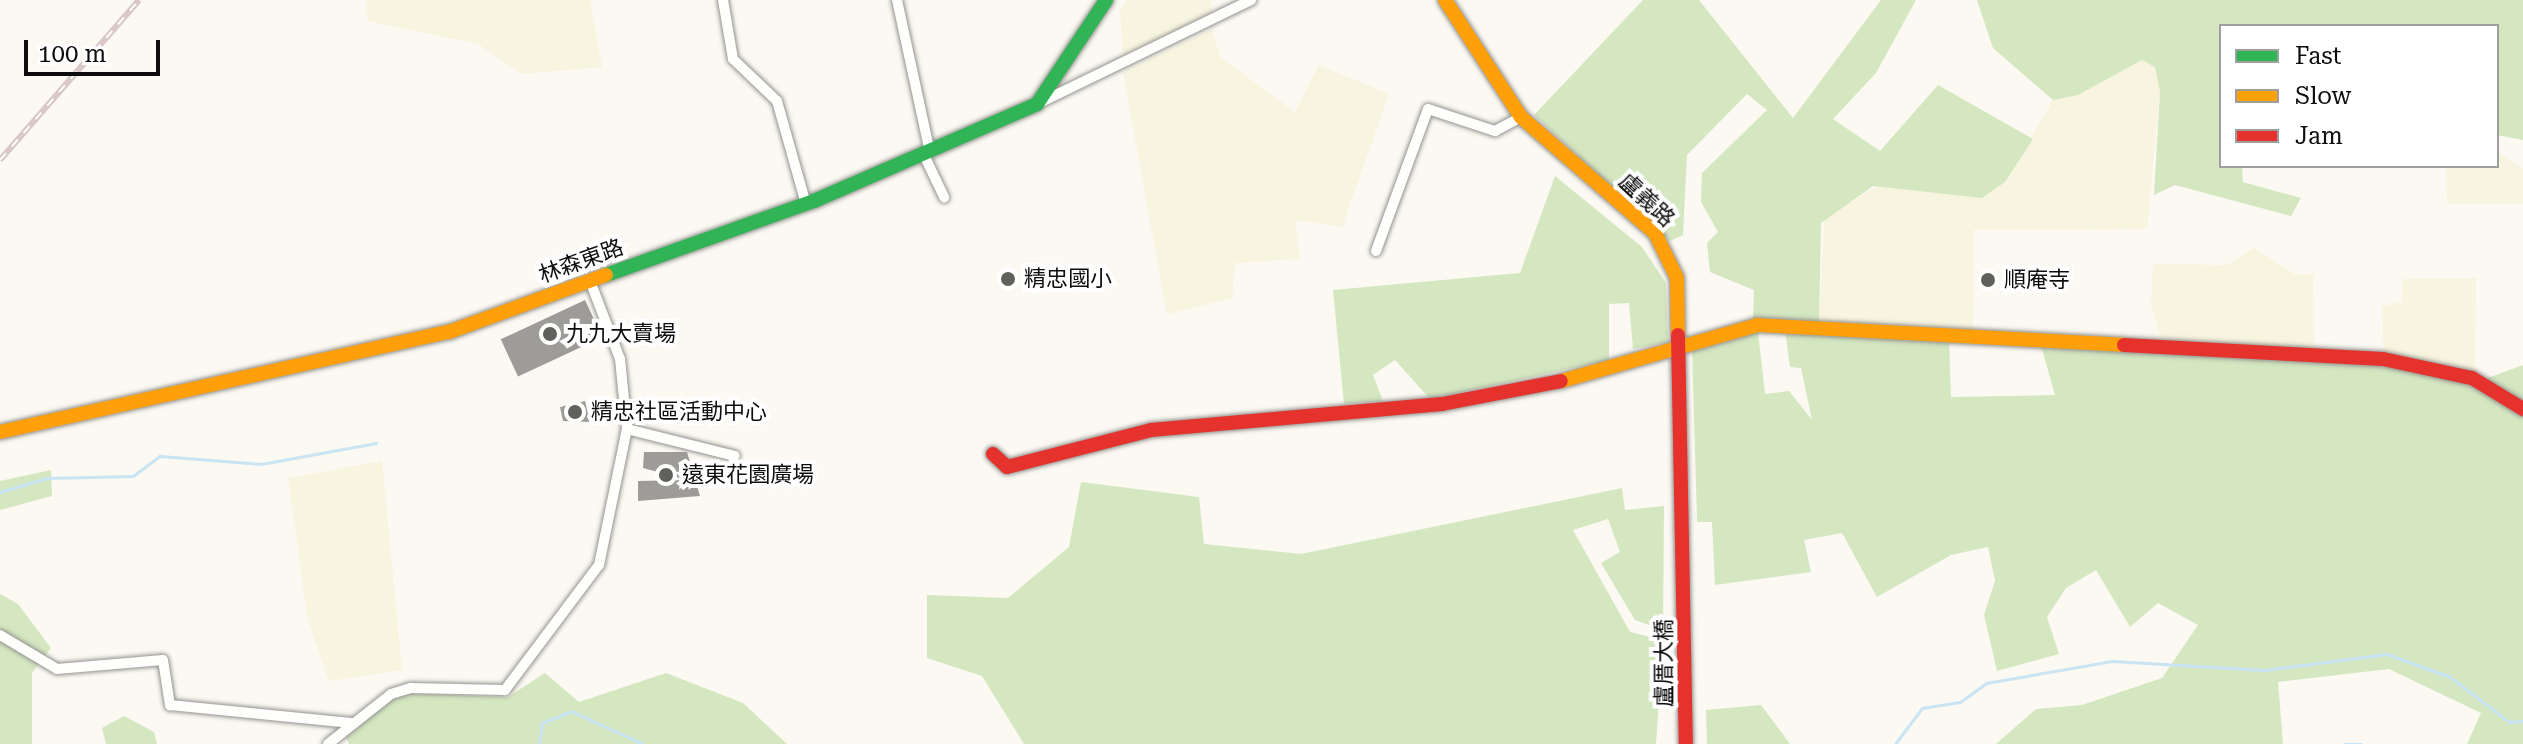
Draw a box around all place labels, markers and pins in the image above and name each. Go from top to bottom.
place label: 精忠國小 [1024,266,1112,292]
place label: 順庵寺 [2004,267,2070,293]
marker: 精忠國小 [999,270,1017,288]
marker: 順庵寺 [1979,271,1997,289]
place label: 九九大賣場 [566,321,676,347]
marker: 九九大賣場 [541,325,559,343]
place label: 精忠社區活動中心 [591,399,767,425]
marker: 精忠社區活動中心 [566,403,584,421]
place label: 遠東花園廣場 [682,462,814,488]
marker: 遠東花園廣場 [657,466,675,484]

